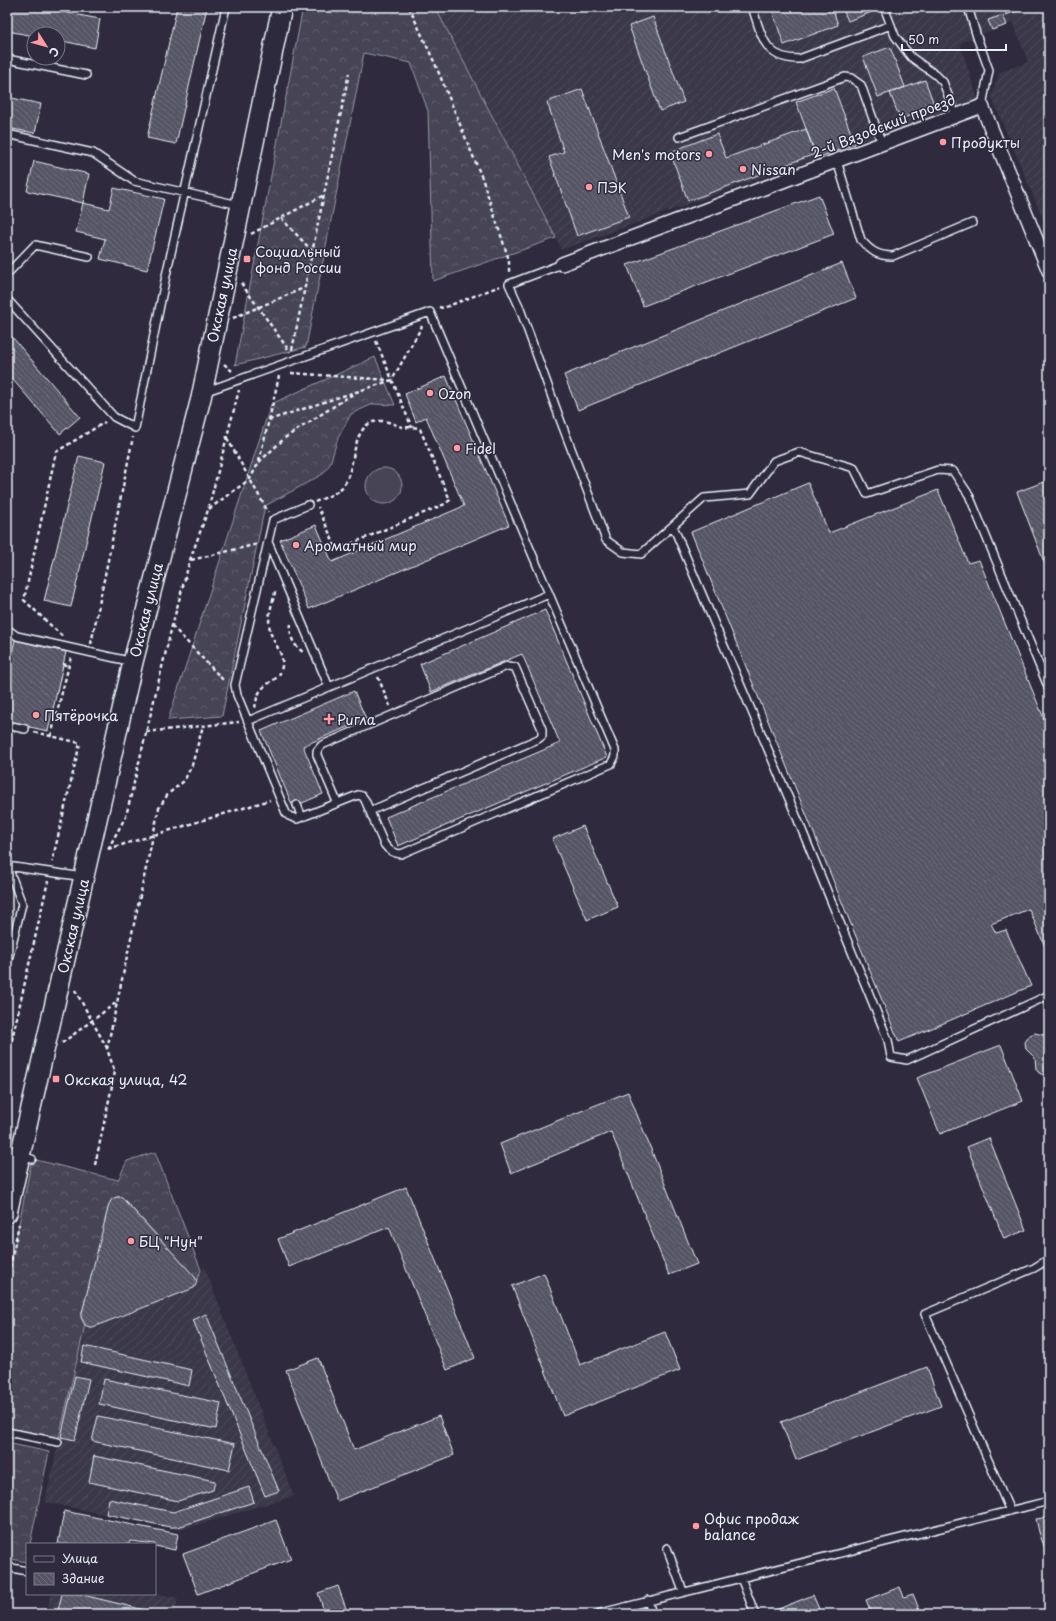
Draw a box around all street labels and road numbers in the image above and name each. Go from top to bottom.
street label: 2-й Вязовский проезд [808,89,958,163]
street label: Окская улица [202,245,242,344]
street label: Окская улица [124,560,168,659]
street label: Окская улица [52,876,94,975]

